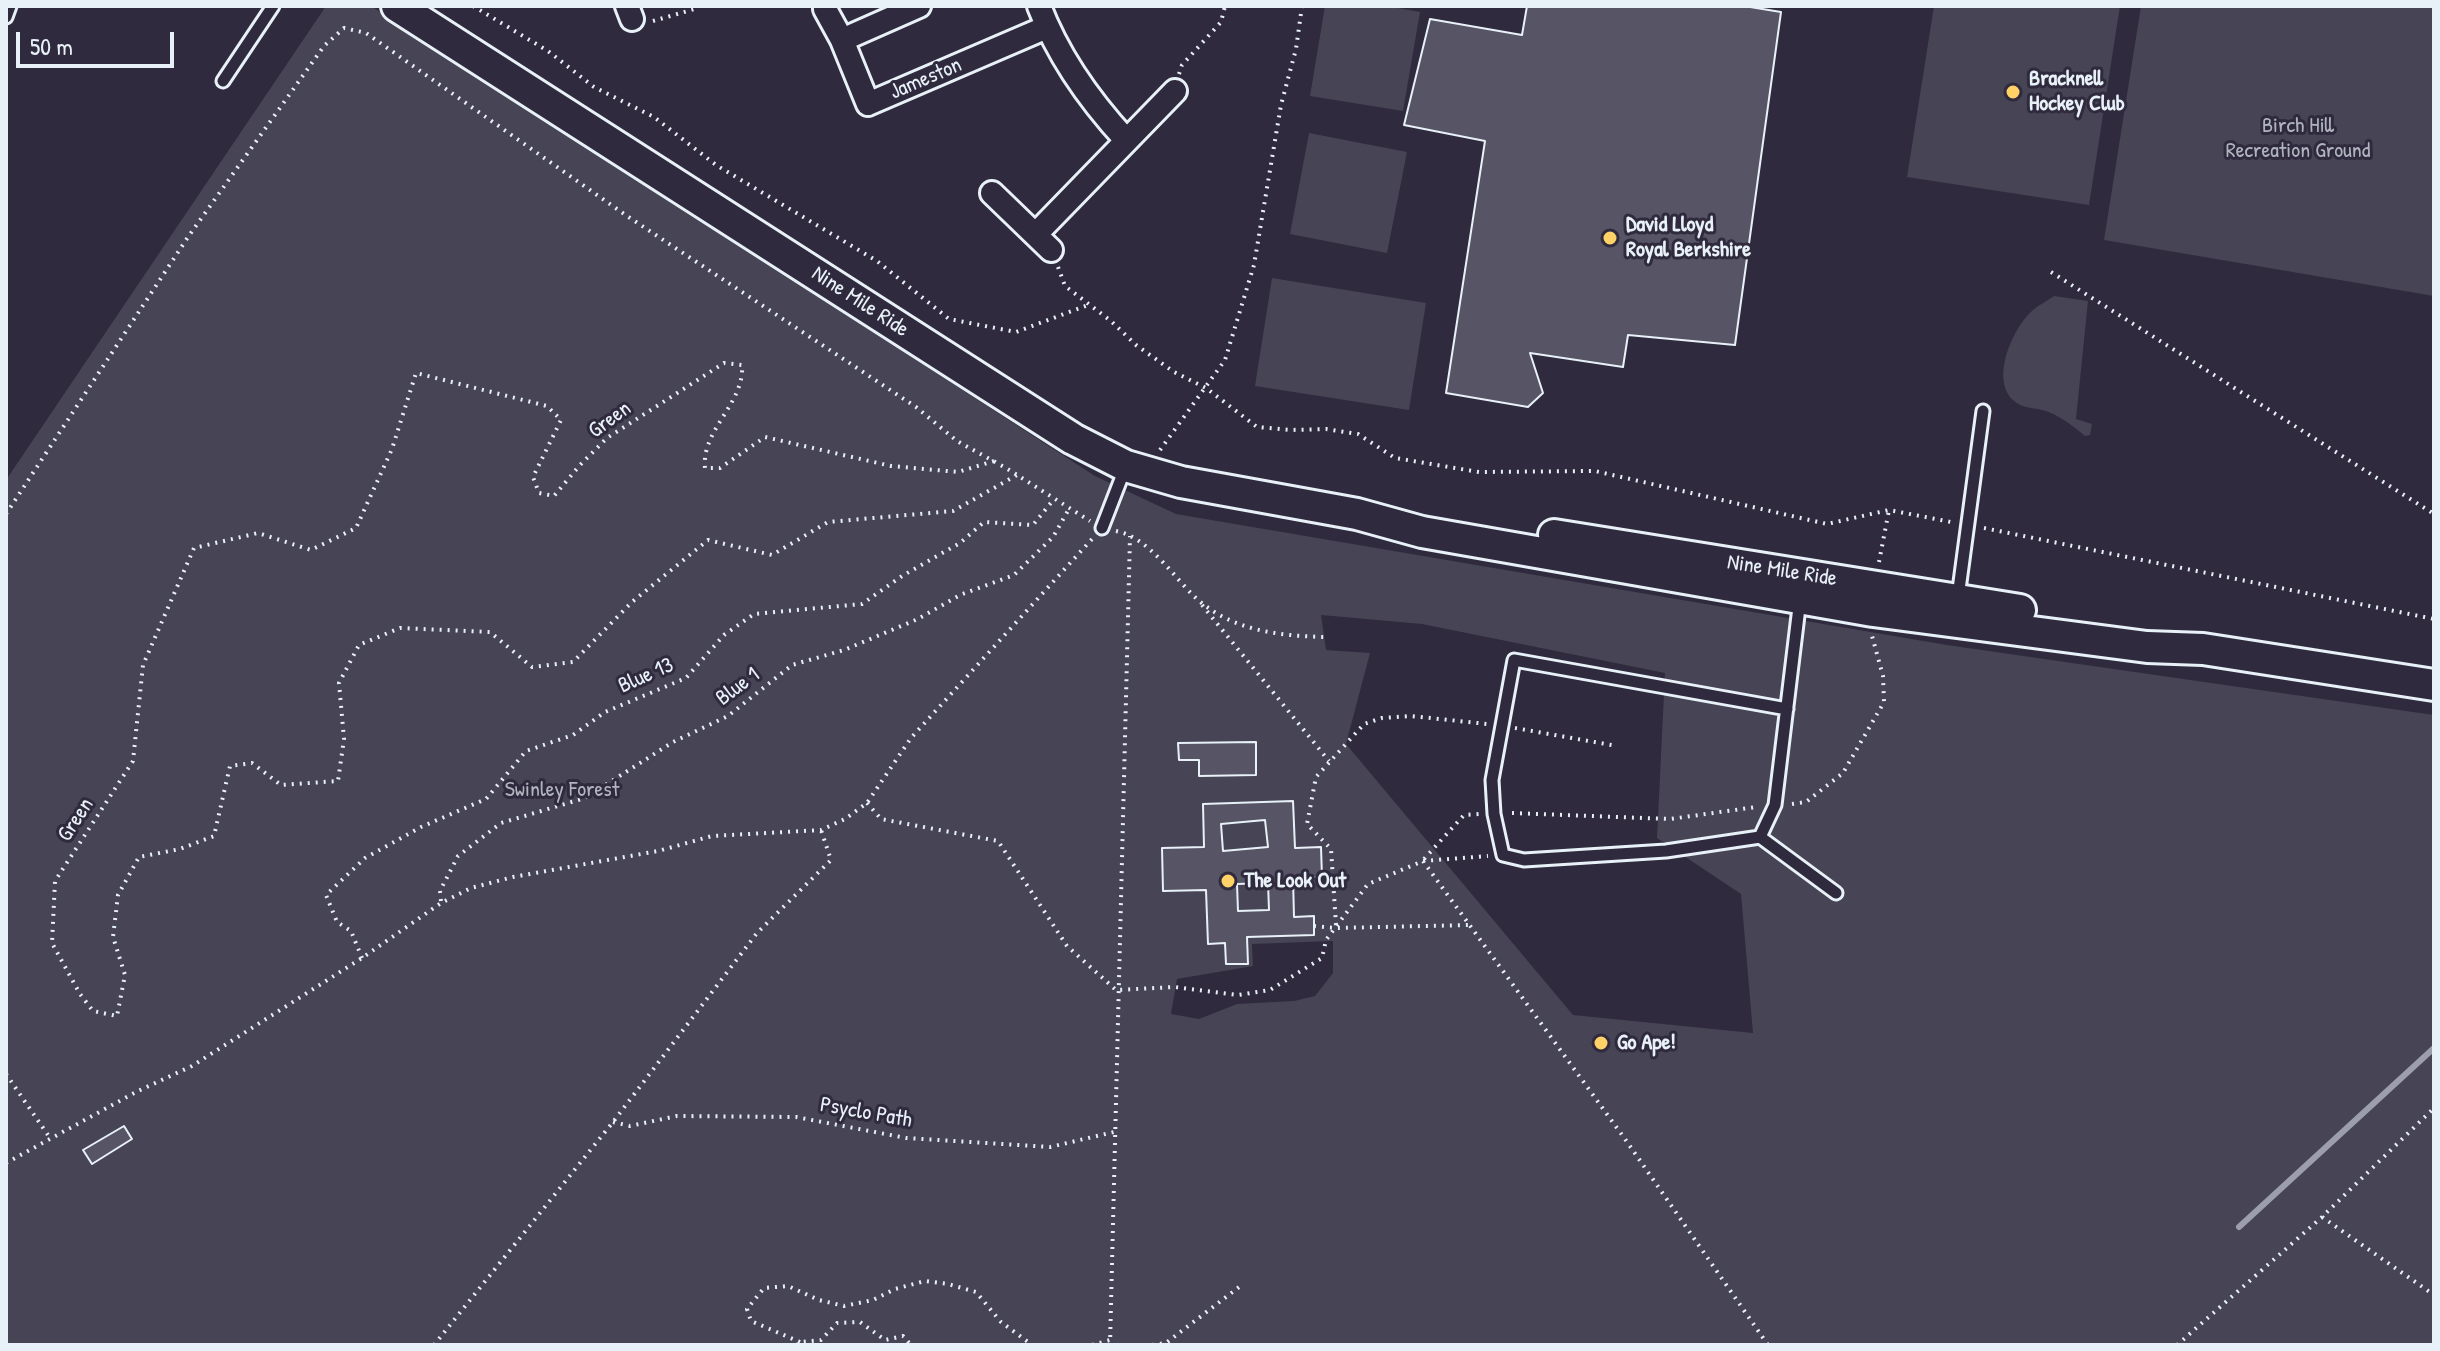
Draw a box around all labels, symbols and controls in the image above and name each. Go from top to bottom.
scale bar [20,16,178,66]
text: 50 m [30,30,73,62]
street label: Jameston [886,52,966,106]
place label: Bracknell Hockey Club [2029,66,2125,118]
marker: Bracknell Hockey Club [2004,83,2022,101]
park label: Birch Hill Recreation Ground [2226,113,2370,164]
place label: David Lloyd Royal Berkshire [1626,212,1751,264]
marker: David Lloyd Royal Berkshire [1601,229,1619,247]
street label: Nine Mile Ride [807,261,913,343]
street label: Green [583,396,637,444]
street label: Nine Mile Ride [1725,549,1839,593]
street label: Blue 13 [614,652,678,700]
street label: Blue 1 [711,662,765,712]
park label: Swinley Forest [505,777,619,803]
street label: Green [52,793,100,847]
place label: The Look Out [1244,868,1346,894]
marker: The Look Out [1219,872,1237,890]
place label: Go Ape! [1617,1030,1676,1056]
marker: Go Ape! [1592,1034,1610,1052]
street label: Psyclo Path [818,1092,914,1134]

